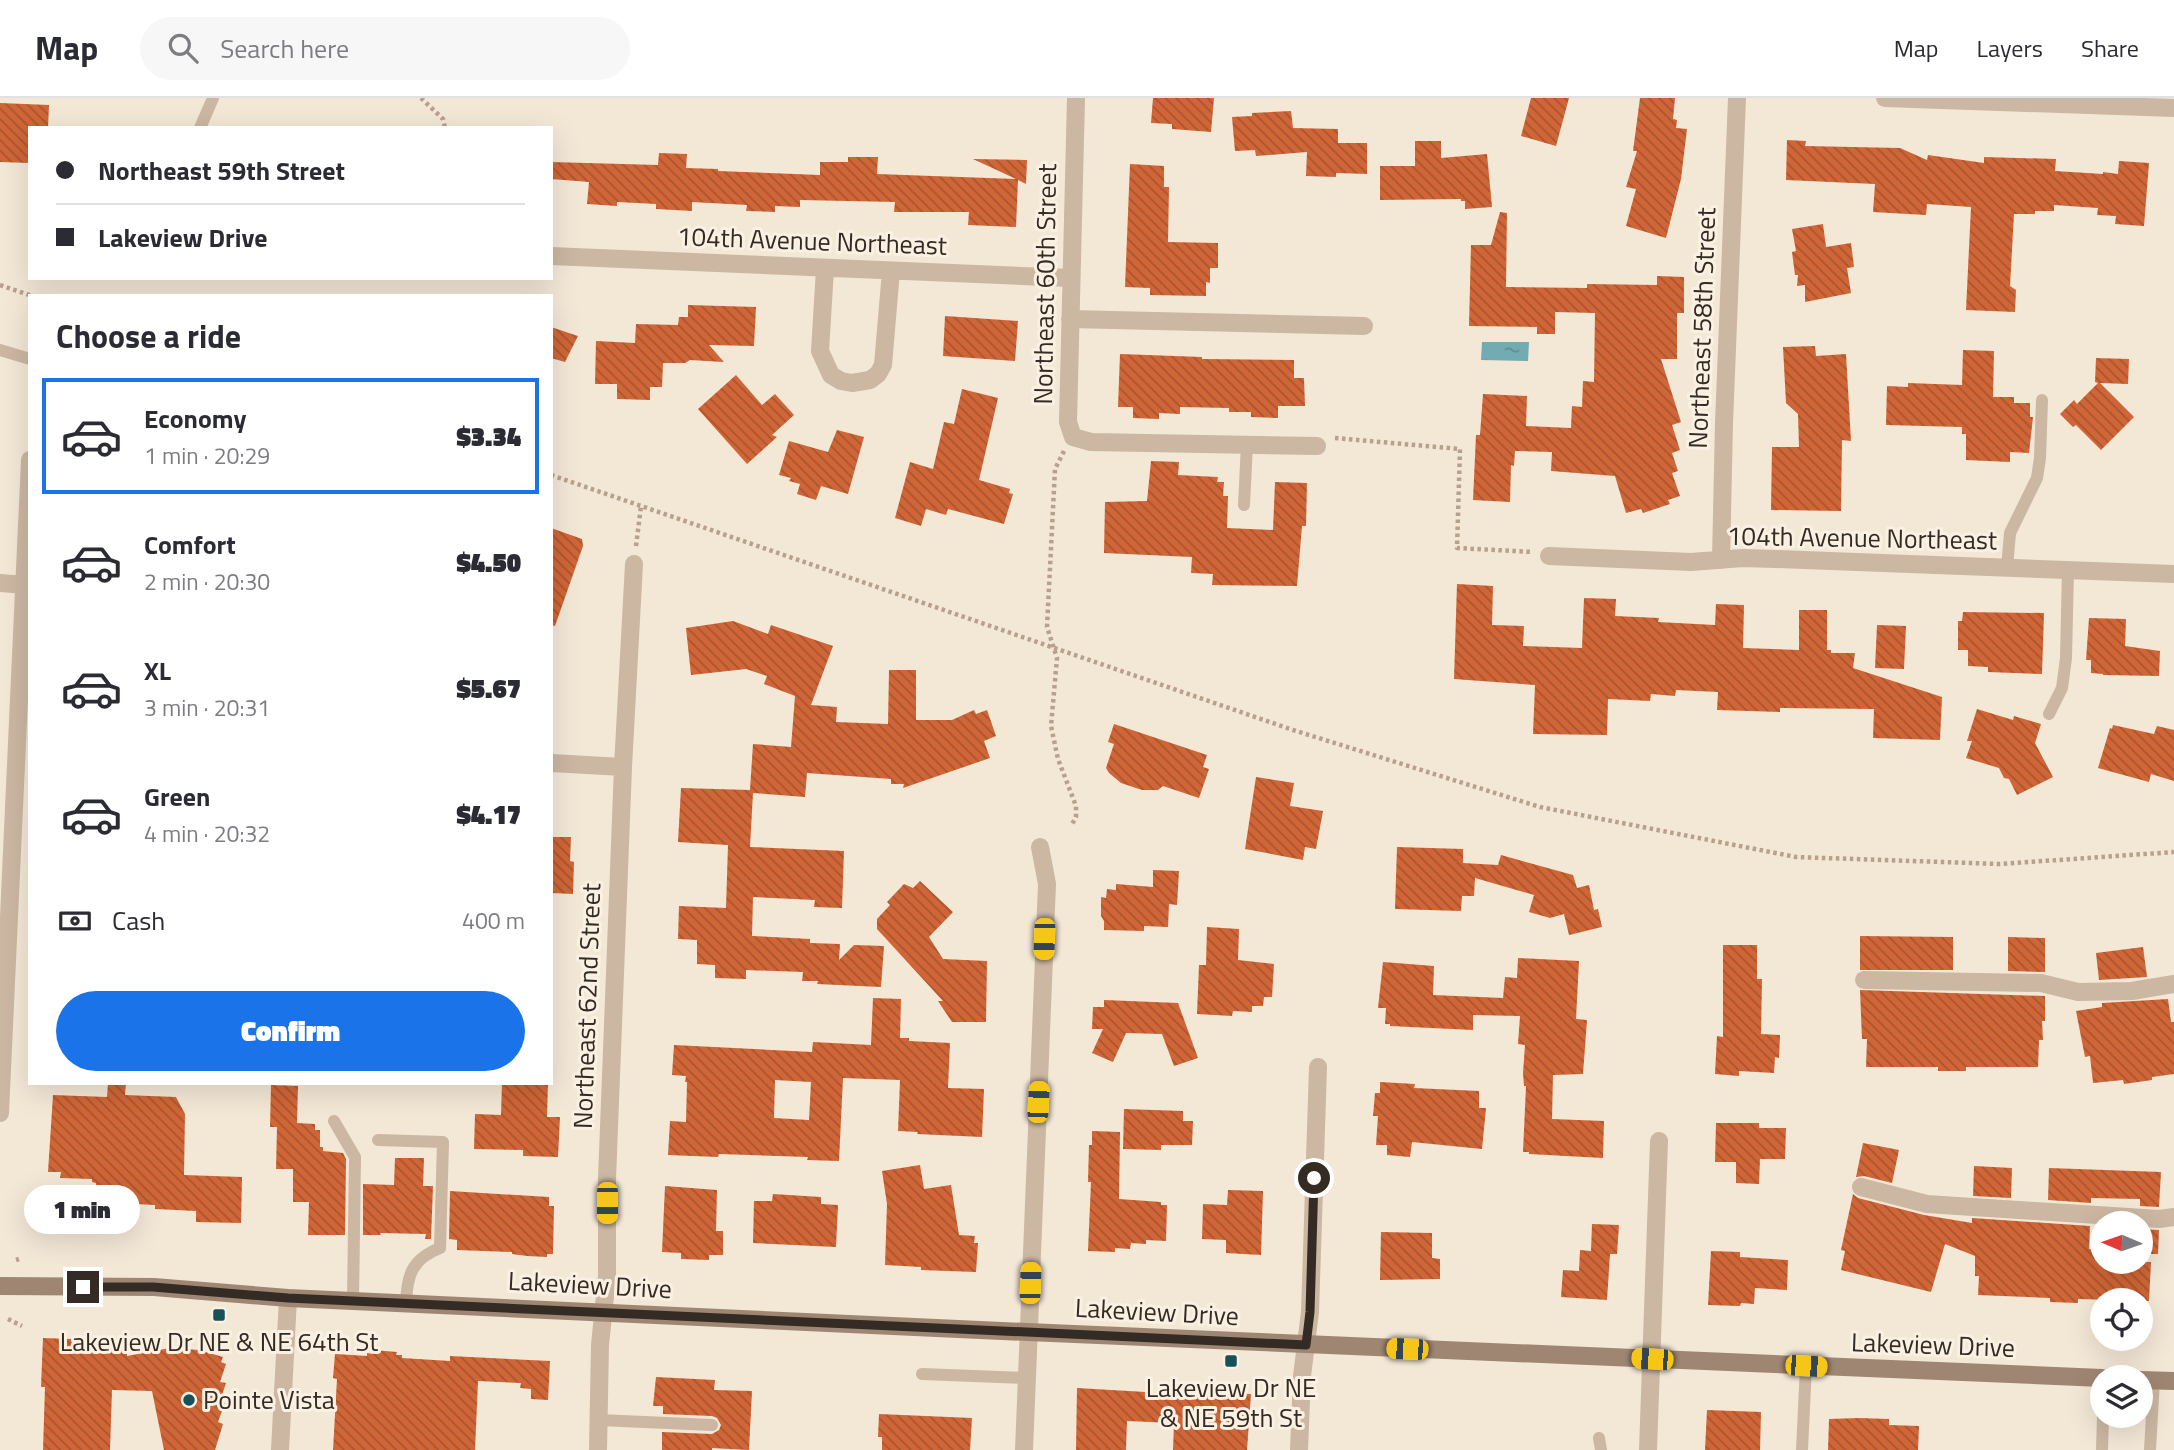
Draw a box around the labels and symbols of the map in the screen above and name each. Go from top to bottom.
street label: Northeast 60th Street [1023,163,1066,405]
street label: Northeast 58th Street [1678,207,1725,449]
street label: 104th Avenue Northeast [676,216,948,265]
street label: 104th Avenue Northeast [1727,516,1997,559]
street label: Northeast 62nd Street [563,882,610,1130]
car [1033,918,1056,960]
car [1027,1080,1050,1124]
route start [1298,1162,1330,1194]
car [597,1182,618,1224]
callout: 1 min [25,1186,141,1234]
north arrow [2090,1211,2152,1274]
street label: Lakeview Drive [507,1261,673,1308]
car [1019,1262,1042,1304]
route end [67,1271,99,1303]
street label: Lakeview Drive [1074,1288,1240,1335]
marker: Lakeview Dr NE & NE 64th St [211,1307,227,1323]
place label: Lakeview Dr NE & NE 64th St [60,1322,378,1361]
street label: Lakeview Drive [1850,1322,2016,1367]
car [1386,1338,1429,1360]
car [1631,1347,1674,1371]
marker: Lakeview Dr NE & NE 59th St [1223,1353,1239,1369]
car [1785,1354,1828,1378]
place label: Lakeview Dr NE & NE 59th St [1146,1368,1316,1437]
place label: Pointe Vista [203,1380,335,1419]
marker: Pointe Vista [181,1392,197,1408]

